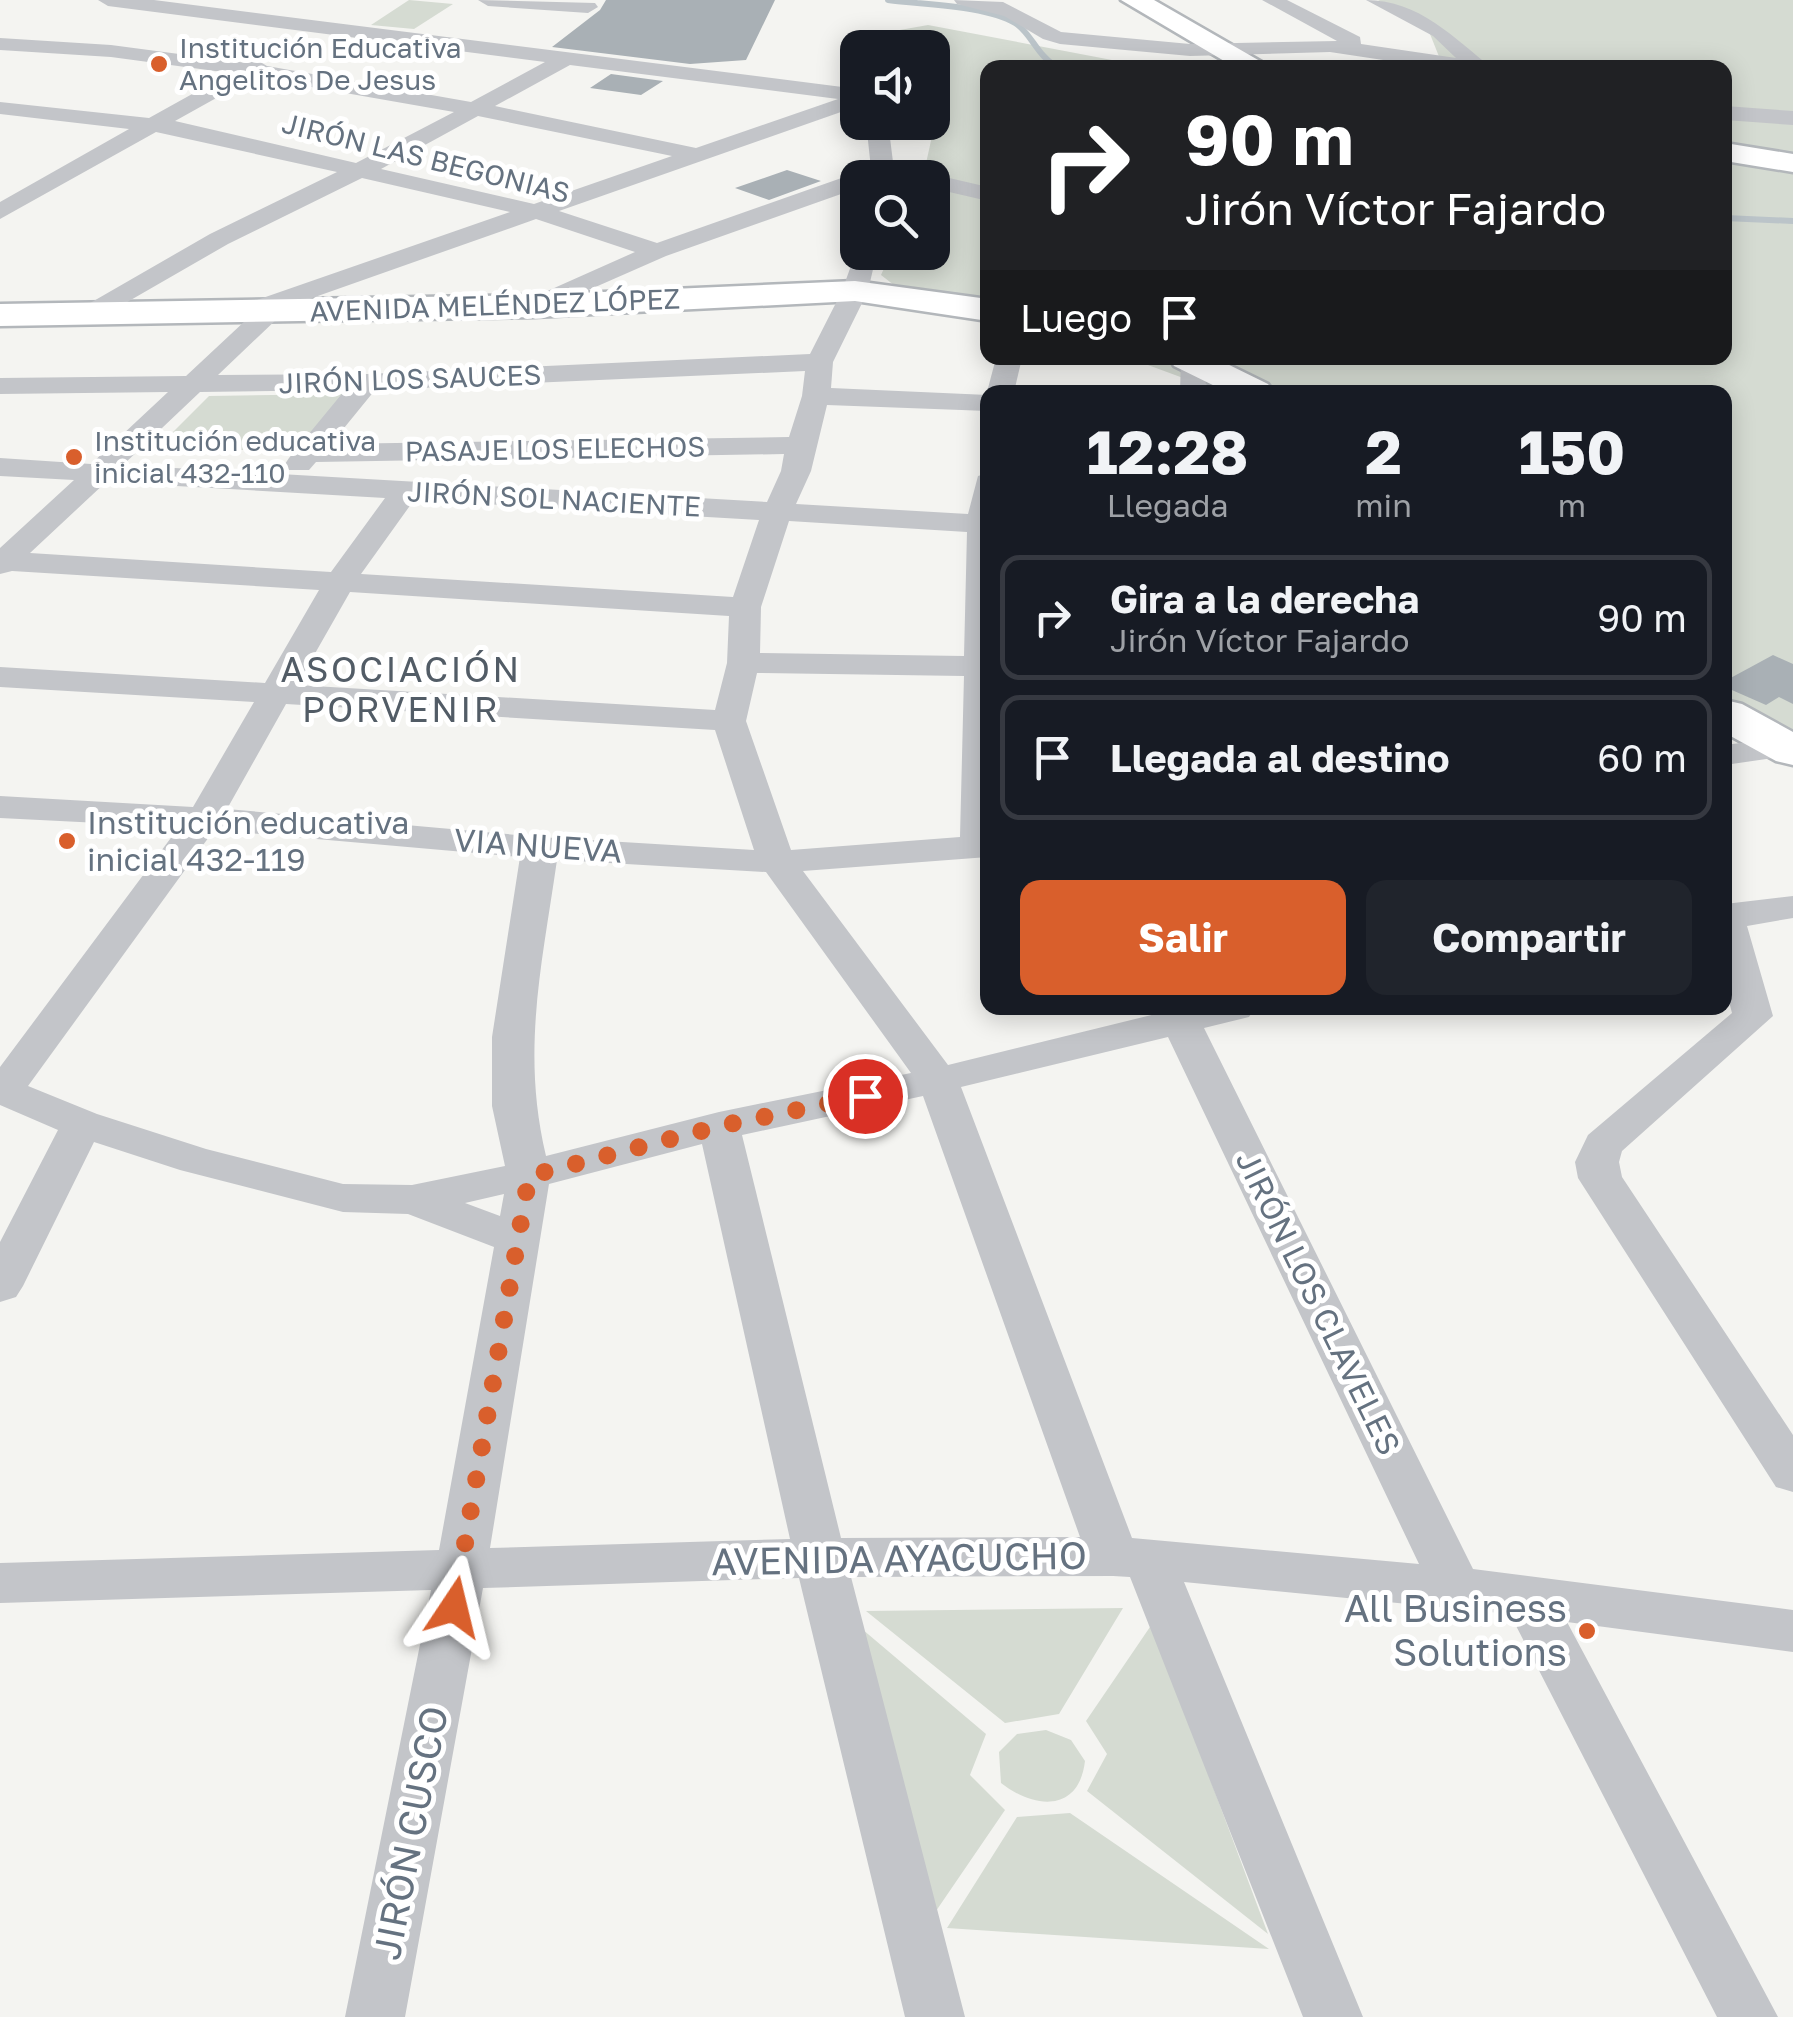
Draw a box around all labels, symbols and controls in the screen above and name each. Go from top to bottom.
map controls [840,30,950,270]
button: sound [840,30,950,140]
place label: Institución Educativa Angelitos De Jesus [179,31,462,96]
marker: Institución Educativa Angelitos De Jesus [148,53,170,75]
text: 90 m [1185,96,1354,180]
icon: right [1020,100,1150,230]
street label: JIRÓN LAS BEGONIAS [279,106,573,209]
button: search [840,160,950,270]
text: Jirón Víctor Fajardo [1185,181,1606,235]
street label: AVENIDA MELÉNDEZ LÓPEZ [309,282,681,327]
icon: arrive [1152,290,1207,345]
text: Luego [1020,295,1132,340]
street label: JIRÓN LOS SAUCES [278,357,542,400]
text: 12:28 [1087,415,1249,487]
text: 2 [1365,415,1402,487]
text: 150 [1519,415,1625,487]
place label: Institución educativa inicial 432-110 [94,424,376,489]
street label: PASAJE LOS ELECHOS [405,429,705,468]
marker: Institución educativa inicial 432-110 [63,446,85,468]
street label: JIRÓN SOL NACIENTE [406,474,702,523]
text: Llegada [1107,486,1229,524]
text: min [1355,486,1412,524]
text: m [1558,486,1586,524]
text: Gira a la derecha [1110,576,1419,621]
icon: right [1025,590,1080,645]
text: 90 m [1597,595,1687,640]
text: Jirón Víctor Fajardo [1110,621,1410,659]
district label: ASOCIACIÓN PORVENIR [280,648,522,730]
icon: arrive [1025,730,1080,785]
text: Llegada al destino [1110,735,1450,780]
text: 60 m [1597,735,1687,780]
place label: Institución educativa inicial 432-119 [87,803,409,878]
street label: VIA NUEVA [453,820,623,870]
marker: Institución educativa inicial 432-119 [56,830,78,852]
button: Salir [1020,880,1346,995]
button: Compartir [1366,880,1692,995]
pin [823,1054,908,1139]
icon: arrive [838,1069,893,1124]
street label: JIRÓN LOS CLAVELES [1229,1144,1409,1461]
street label: AVENIDA AYACUCHO [711,1532,1087,1583]
position arrow [402,1555,506,1659]
place label: All Business Solutions [1344,1585,1567,1674]
marker: All Business Solutions [1576,1620,1598,1642]
street label: JIRÓN CUSCO [363,1702,456,1963]

